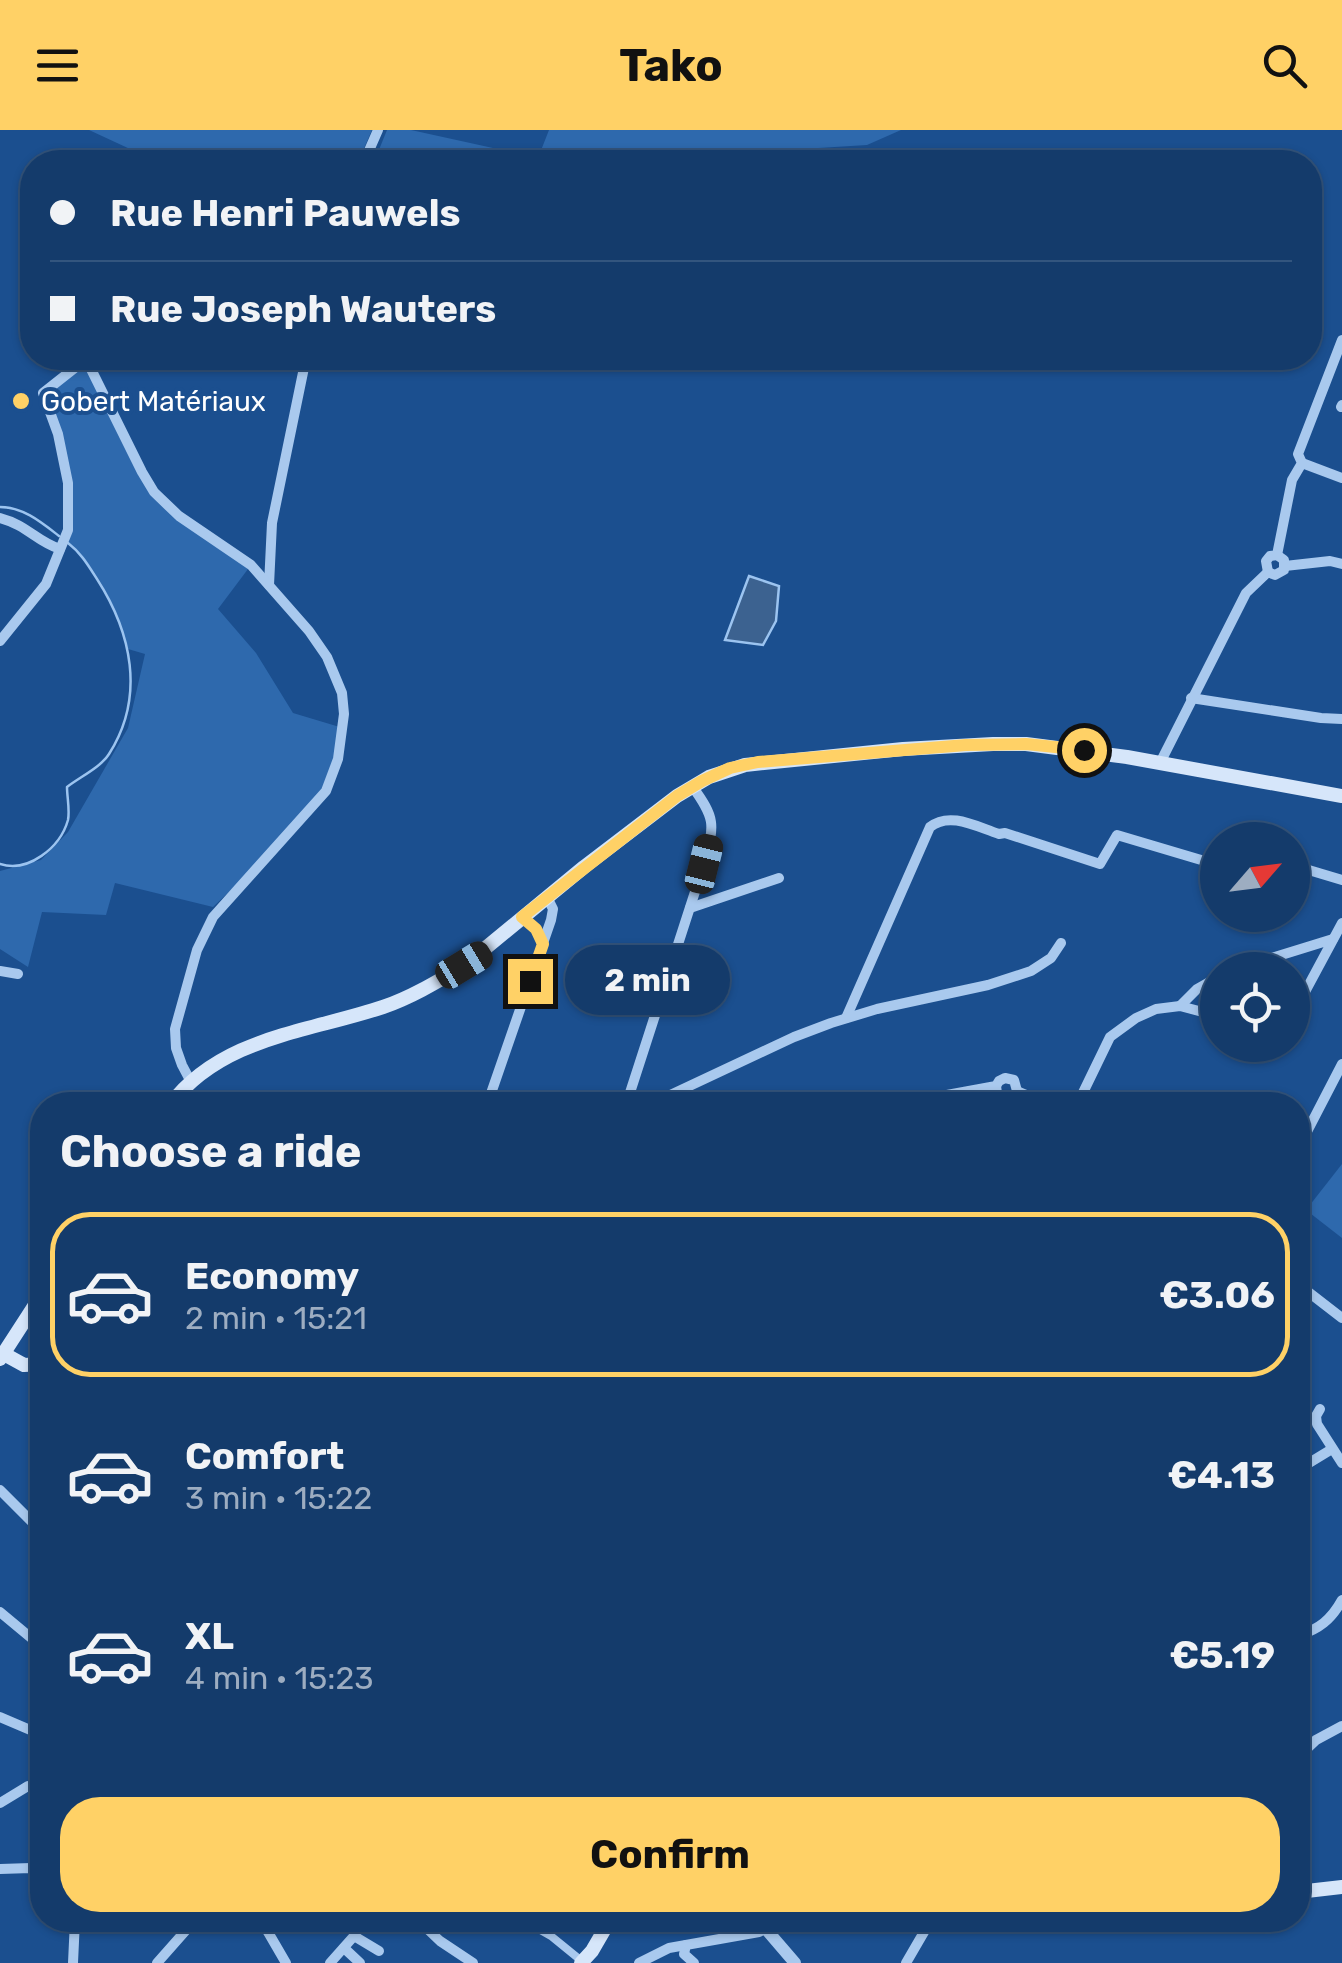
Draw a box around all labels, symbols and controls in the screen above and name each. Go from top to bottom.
icon: menu [30,38,85,93]
icon: search [1257,38,1312,93]
text: Tako [619,39,723,92]
text: Rue Henri Pauwels [110,190,461,236]
text: Rue Joseph Wauters [110,286,496,332]
place label: Gobert Matériaux [41,385,266,418]
marker: Gobert Matériaux [10,390,32,412]
route start [1062,728,1107,773]
north arrow [1200,822,1310,932]
map controls [1200,822,1310,1062]
car [682,831,726,897]
car [431,937,497,993]
callout: 2 min [565,946,730,1016]
button: locate [1200,952,1310,1062]
route end [508,959,553,1004]
text: 2 min [604,961,691,999]
text: Choose a ride [60,1125,362,1178]
icon: car [65,1250,155,1340]
text: Economy [185,1253,359,1299]
text: €3.06 [1159,1272,1275,1318]
text: 2 min · 15:21 [185,1299,367,1337]
icon: car [65,1430,155,1520]
text: Comfort [185,1433,344,1479]
text: €4.13 [1167,1452,1275,1498]
text: 3 min · 15:22 [185,1479,372,1517]
icon: car [65,1610,155,1700]
text: XL [185,1613,234,1659]
text: €5.19 [1169,1632,1275,1678]
text: 4 min · 15:23 [185,1659,373,1697]
button: Confirm [60,1797,1280,1912]

